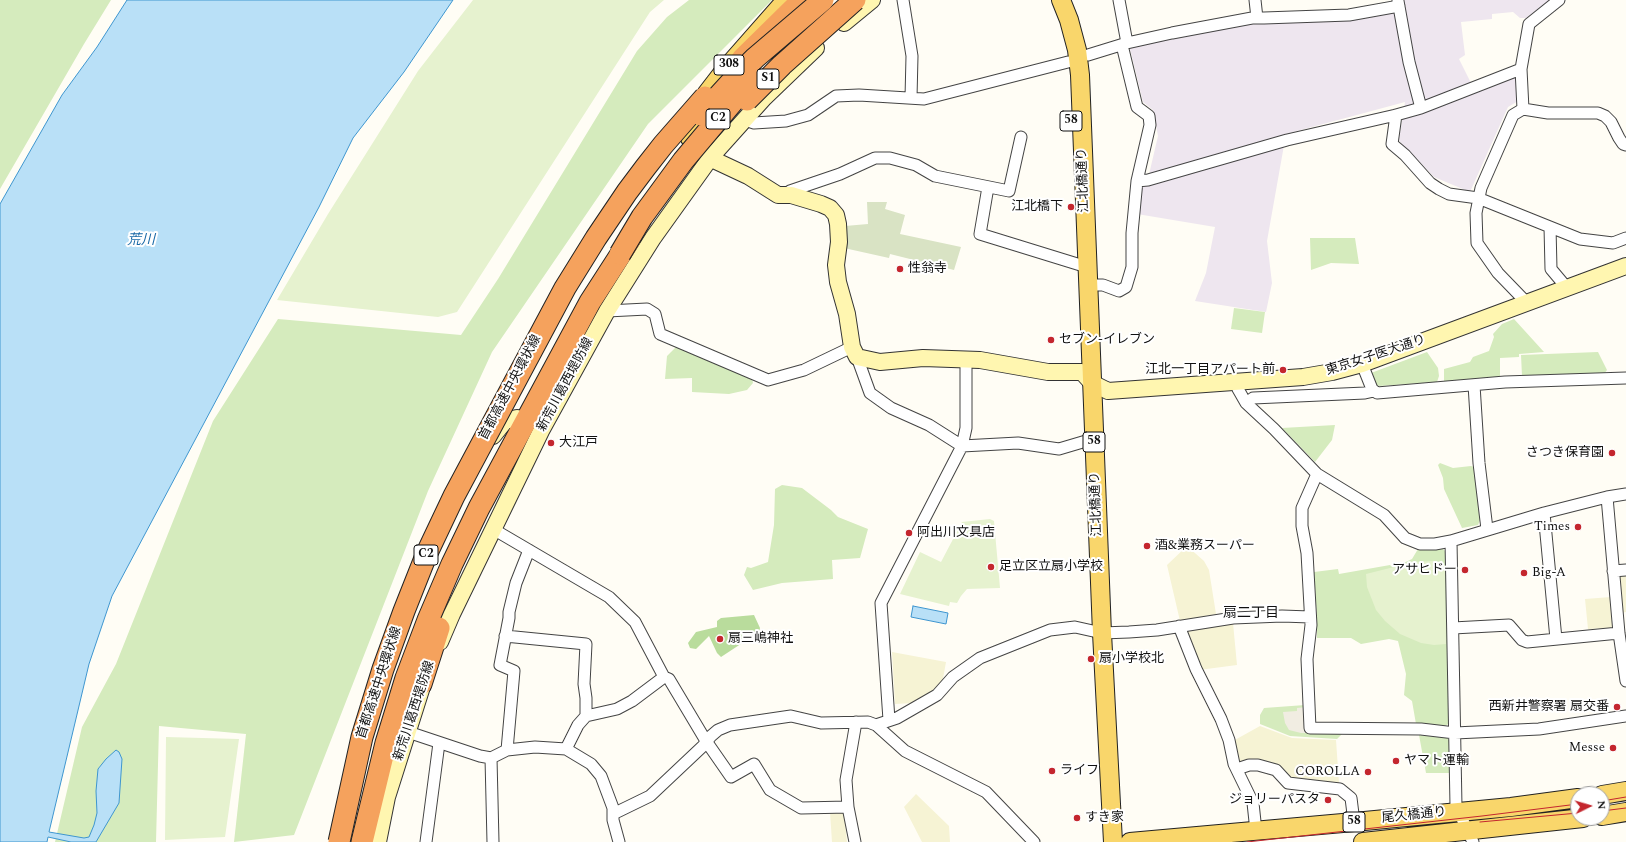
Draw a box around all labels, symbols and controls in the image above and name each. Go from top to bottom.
road number: 308 [714,55,744,75]
road number: S1 [757,69,779,89]
road number: C2 [706,109,730,129]
road number: 58 [1060,111,1082,131]
street label: 江北橋通り [1075,147,1093,213]
place label: 江北橋下 [1011,199,1063,215]
marker: 江北橋下 [1066,202,1076,212]
water label: 荒川 [127,233,155,249]
place label: 性翁寺 [908,261,947,277]
marker: 性翁寺 [895,264,905,274]
place label: セブン-イレブン [1059,332,1155,348]
street label: 首都高速中央環状線 [477,333,545,443]
street label: 東京女子医大通り [1324,333,1428,379]
street label: 新荒川葛西堤防線 [535,335,597,435]
marker: セブン-イレブン [1046,335,1056,345]
place label: 江北一丁目アパート前 [1145,362,1275,378]
marker: 江北一丁目アパート前 [1278,365,1288,375]
road number: 58 [1083,432,1105,452]
place label: 大江戸 [559,435,598,451]
marker: 大江戸 [546,438,556,448]
place label: さつき保育園 [1526,445,1604,461]
marker: さつき保育園 [1607,448,1617,458]
street label: 江北橋通り [1088,471,1106,537]
place label: Times [1534,519,1570,535]
marker: Times [1573,522,1583,532]
place label: 阿出川文具店 [917,525,995,541]
marker: 阿出川文具店 [904,528,914,538]
place label: 酒&業務スーパー [1155,538,1255,554]
marker: 酒&業務スーパー [1142,541,1152,551]
road number: C2 [414,545,438,565]
place label: 足立区立扇小学校 [999,559,1103,575]
marker: 足立区立扇小学校 [986,562,996,572]
place label: アサヒドー [1392,562,1457,578]
marker: アサヒドー [1460,565,1470,575]
place label: Big-A [1532,565,1566,581]
marker: Big-A [1519,568,1529,578]
district label: 扇二丁目 [1223,606,1279,622]
street label: 首都高速中央環状線 [355,625,405,741]
place label: 扇三嶋神社 [728,631,793,647]
marker: 扇三嶋神社 [715,634,725,644]
place label: 扇小学校北 [1099,651,1164,667]
marker: 扇小学校北 [1086,654,1096,664]
street label: 新荒川葛西堤防線 [392,659,438,763]
place label: 西新井警察署 扇交番 [1489,699,1609,715]
marker: 西新井警察署 扇交番 [1612,702,1622,712]
place label: Messe [1569,740,1605,756]
marker: Messe [1608,743,1618,753]
place label: ヤマト運輸 [1404,753,1469,769]
marker: ヤマト運輸 [1391,756,1401,766]
place label: ライフ [1060,763,1099,779]
place label: COROLLA [1295,764,1360,780]
marker: ライフ [1047,766,1057,776]
marker: COROLLA [1363,767,1373,777]
north arrow [1570,786,1610,826]
place label: ジョリーパスタ [1229,792,1320,808]
marker: ジョリーパスタ [1323,795,1333,805]
text: N [1593,800,1610,810]
street label: 尾久橋通り [1381,805,1447,827]
place label: すき家 [1085,810,1124,826]
road number: 58 [1343,812,1365,832]
marker: すき家 [1072,813,1082,823]

